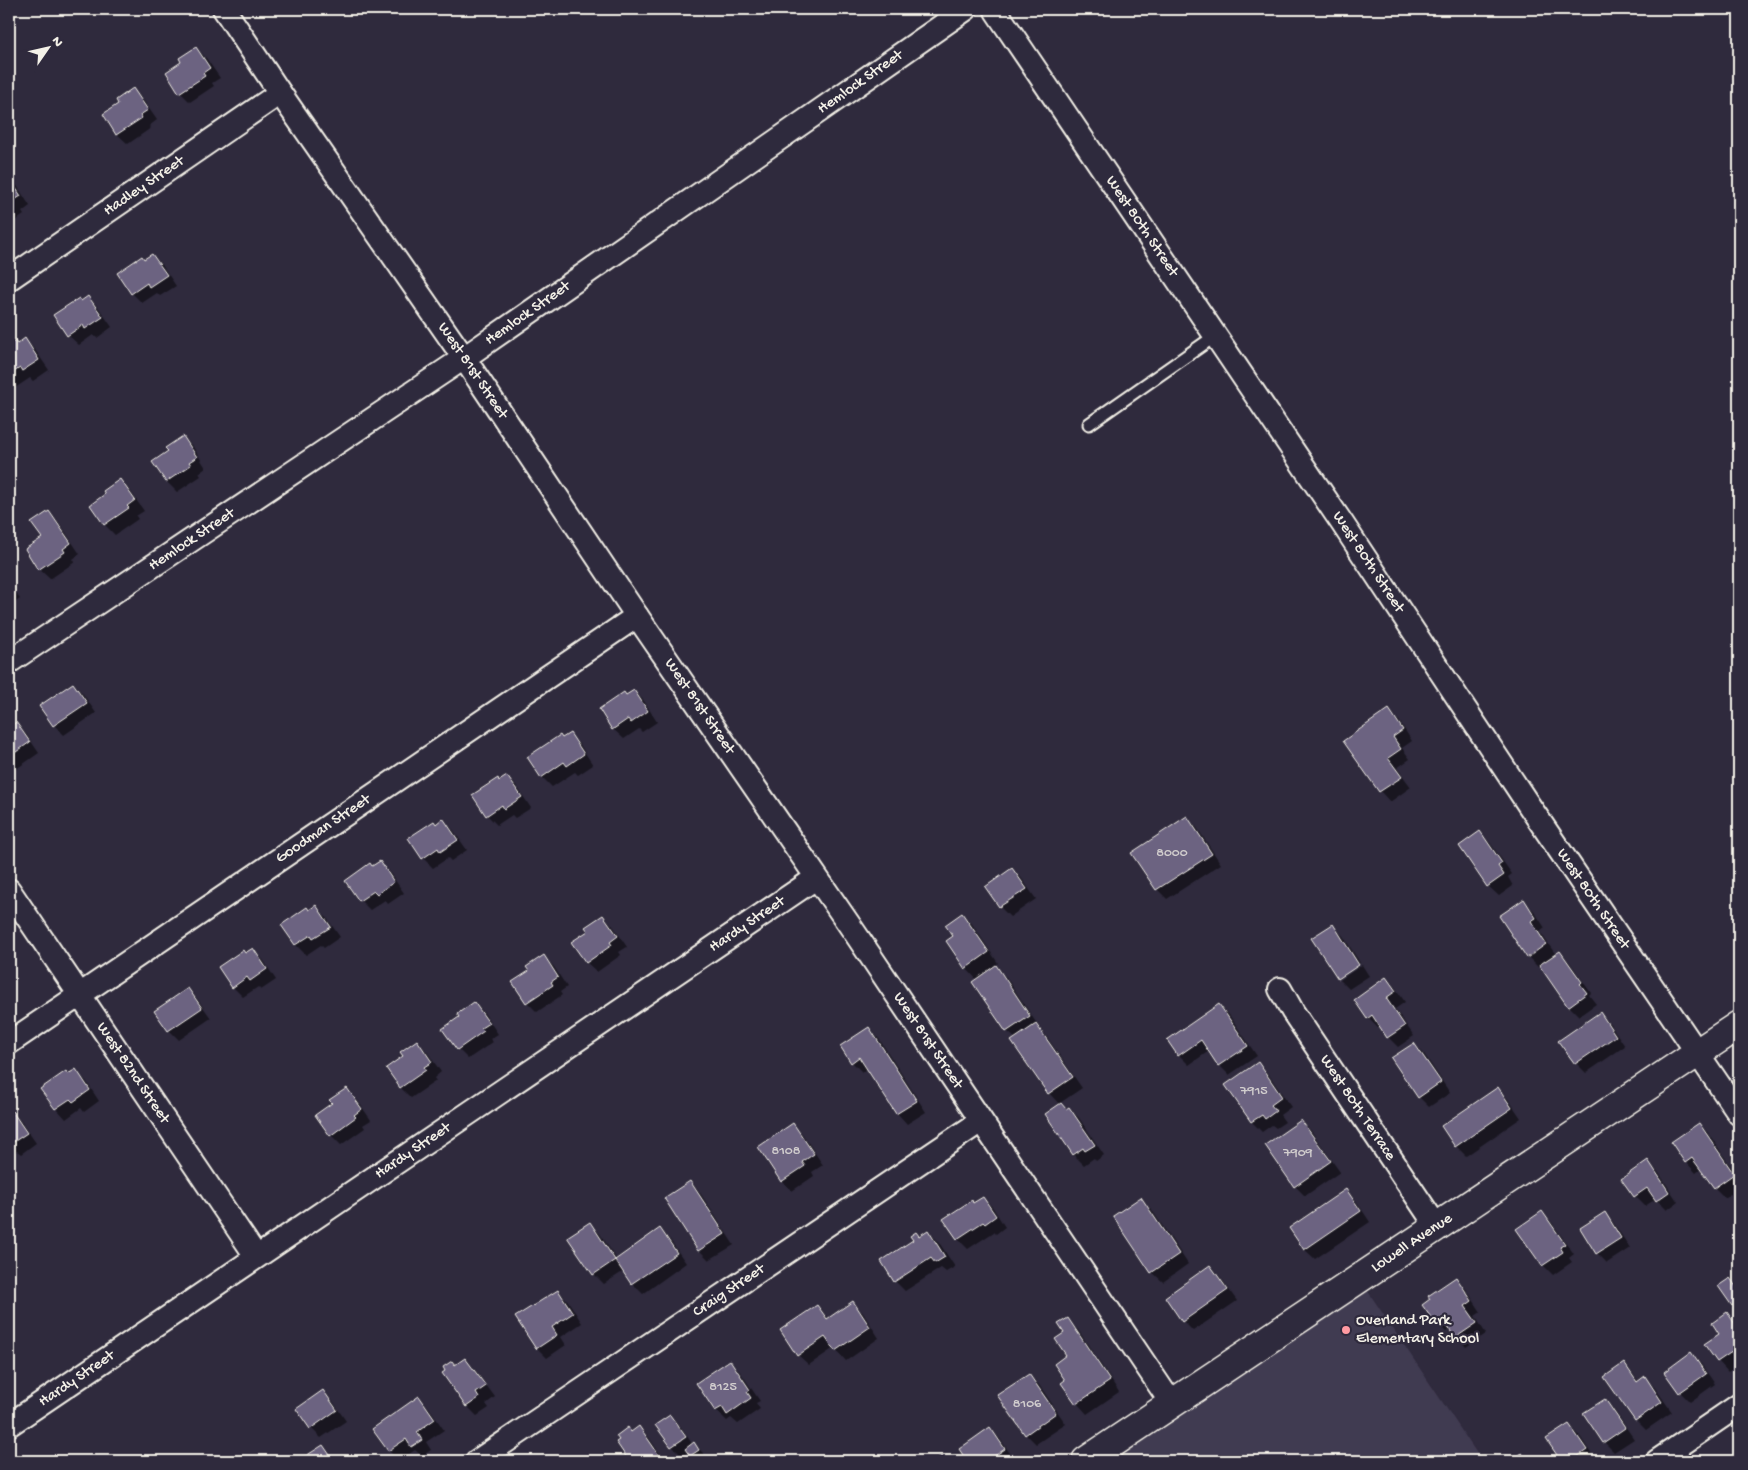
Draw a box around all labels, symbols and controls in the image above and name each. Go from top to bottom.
north arrow [22,22,72,72]
text: N [47,34,66,51]
street label: Hemlock Street [814,45,908,119]
street label: Hadley Street [100,151,189,221]
street label: West 80th Street [1101,172,1183,282]
street label: Hemlock Street [482,277,575,350]
street label: West 81st Street [433,319,513,424]
street label: Hemlock Street [145,503,240,575]
street label: West 80th Street [1328,508,1409,618]
street label: West 81st Street [660,655,740,759]
street label: Goodman Street [272,790,375,868]
house number: 8000 [1156,845,1188,862]
street label: West 80th Street [1552,845,1635,954]
street label: Hardy Street [706,891,790,957]
street label: West 81st Street [888,989,968,1094]
street label: West 82nd Street [92,1019,174,1129]
street label: West 80th Terrace [1315,1052,1400,1165]
house number: 7915 [1239,1083,1268,1100]
street label: Hardy Street [371,1118,456,1184]
house number: 8108 [772,1143,801,1160]
house number: 7909 [1282,1145,1313,1162]
street label: Lowell Avenue [1368,1209,1457,1277]
street label: Craig Street [690,1259,770,1322]
place label: Overland Park Elementary School [1356,1312,1479,1349]
marker: Overland Park Elementary School [1340,1324,1352,1336]
street label: Hardy Street [35,1346,120,1411]
house number: 8125 [709,1379,737,1396]
house number: 8106 [1013,1396,1042,1413]

